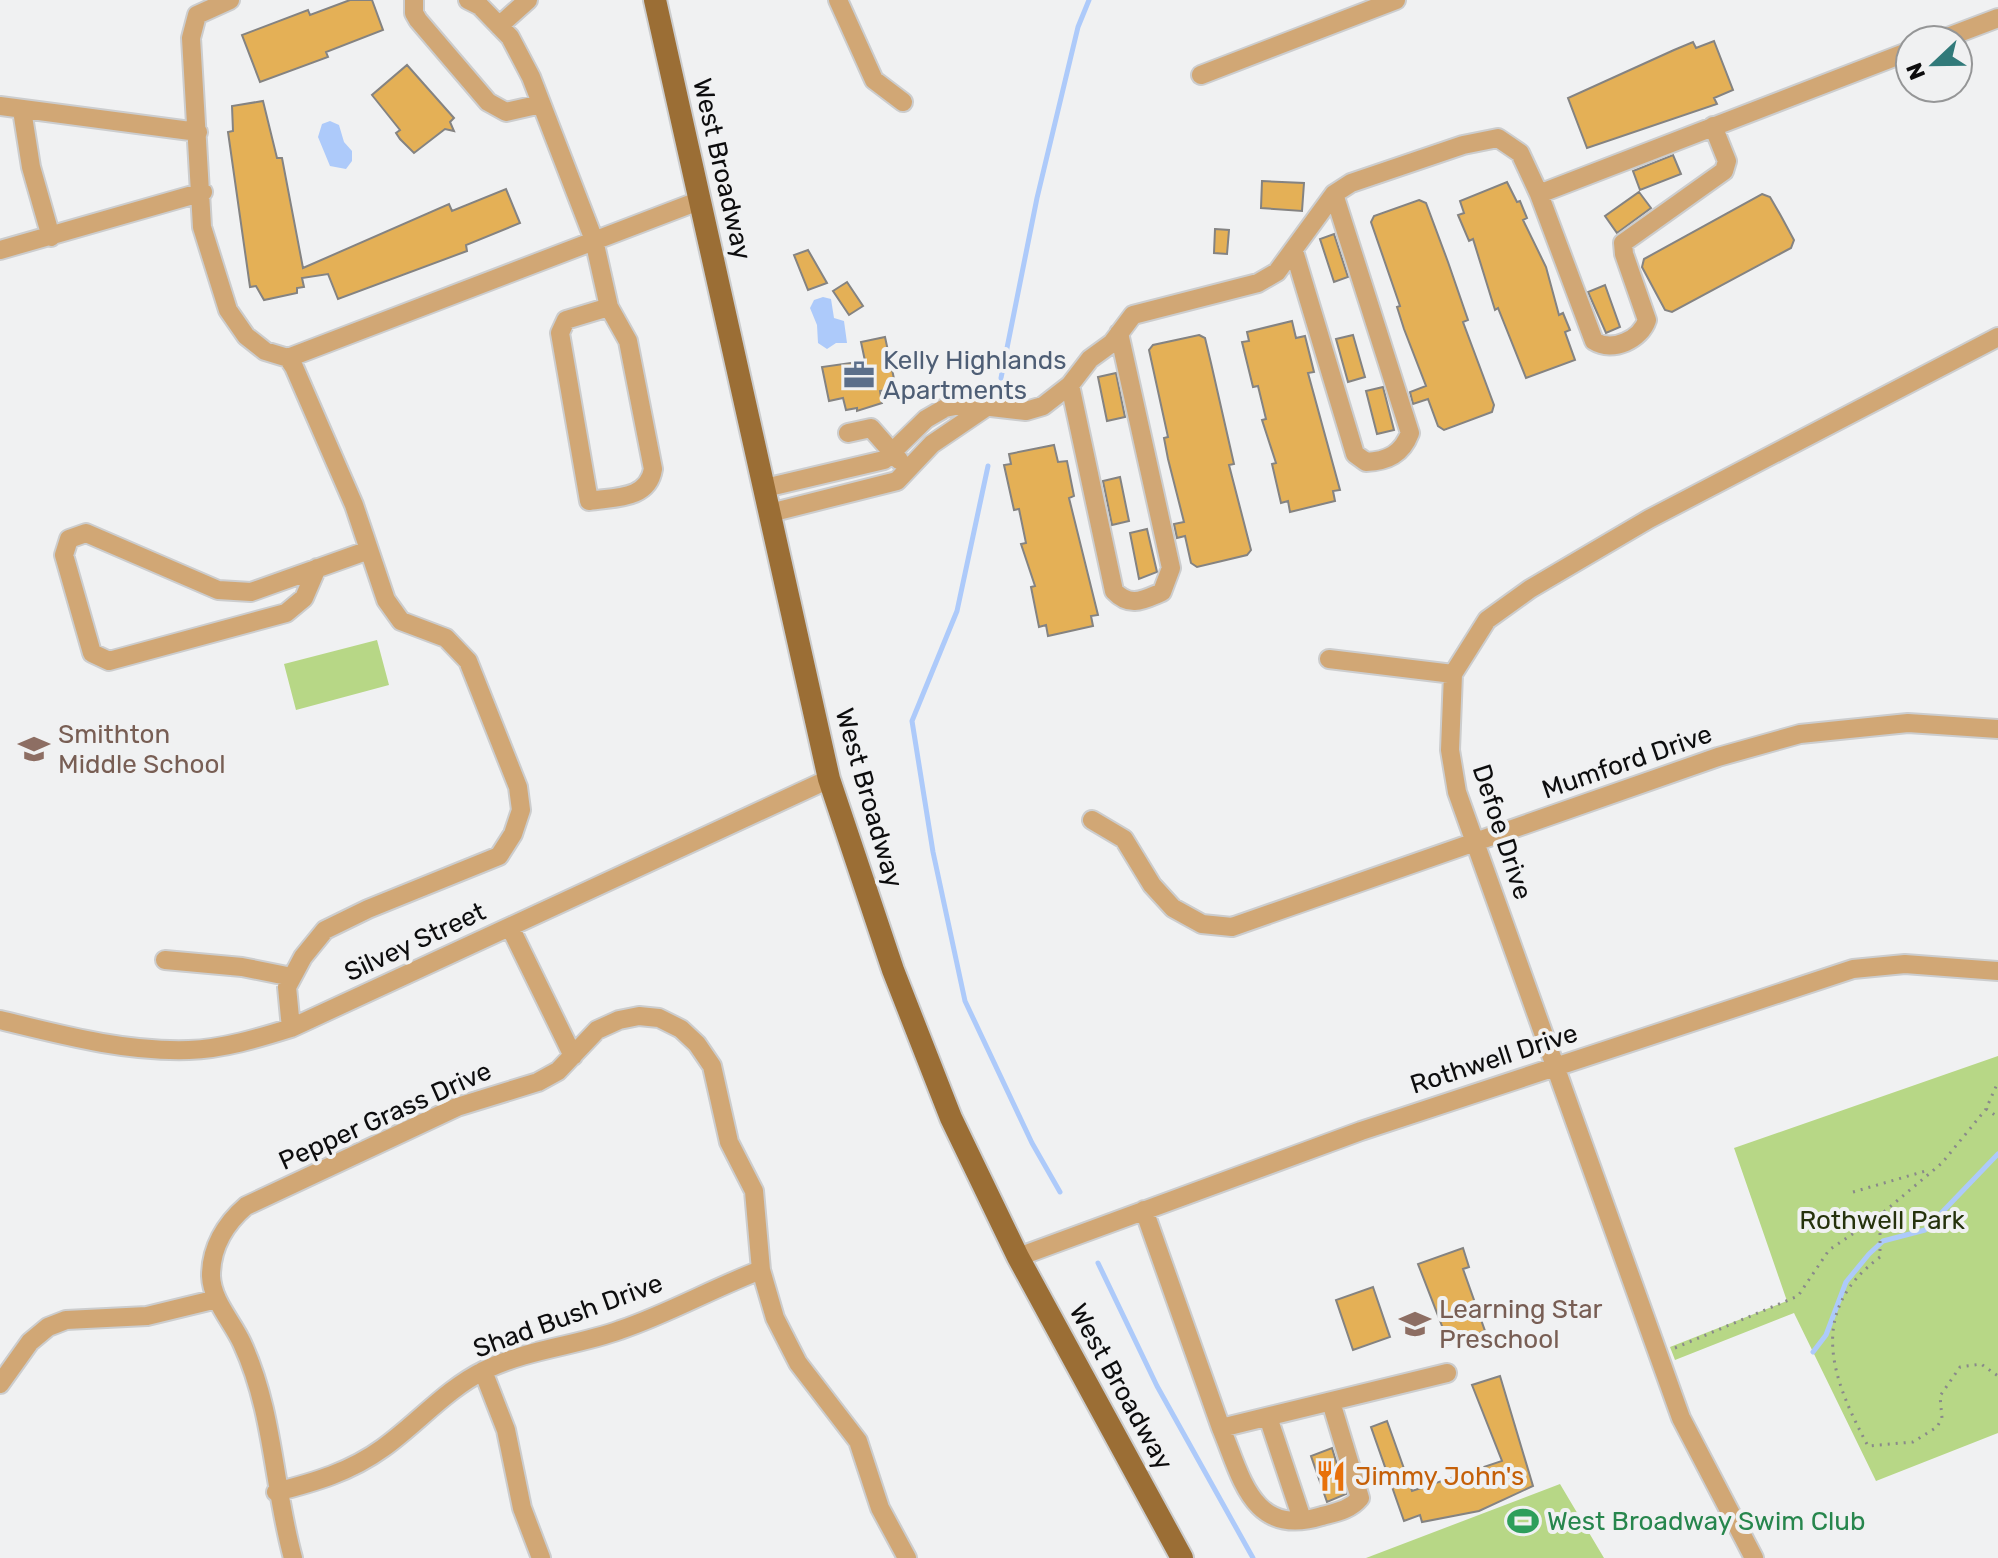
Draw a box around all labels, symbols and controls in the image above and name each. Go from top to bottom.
north arrow [1894,24,1974,104]
text: N [1900,59,1931,84]
street label: West Broadway [686,75,758,263]
place label: Kelly Highlands Apartments [883,345,1066,406]
office icon: Kelly Highlands Apartments [842,358,876,392]
street label: West Broadway [829,705,909,891]
street label: Mumford Drive [1538,718,1716,806]
place label: Smithton Middle School [58,719,226,780]
school or university icon: Smithton Middle School [17,732,51,766]
street label: Defoe Drive [1466,760,1538,904]
street label: Silvey Street [340,896,490,988]
street label: Rothwell Drive [1406,1017,1582,1101]
street label: Pepper Grass Drive [274,1055,496,1177]
park label: Rothwell Park [1799,1205,1965,1236]
street label: Shad Bush Drive [469,1267,667,1365]
place label: Learning Star Preschool [1439,1294,1603,1355]
street label: West Broadway [1063,1298,1179,1476]
school or university icon: Learning Star Preschool [1398,1307,1432,1341]
restaurant icon: Jimmy John's [1314,1459,1348,1493]
place label: Jimmy John's [1355,1461,1524,1492]
sports icon: West Broadway Swim Club [1506,1504,1540,1538]
place label: West Broadway Swim Club [1547,1506,1865,1537]

